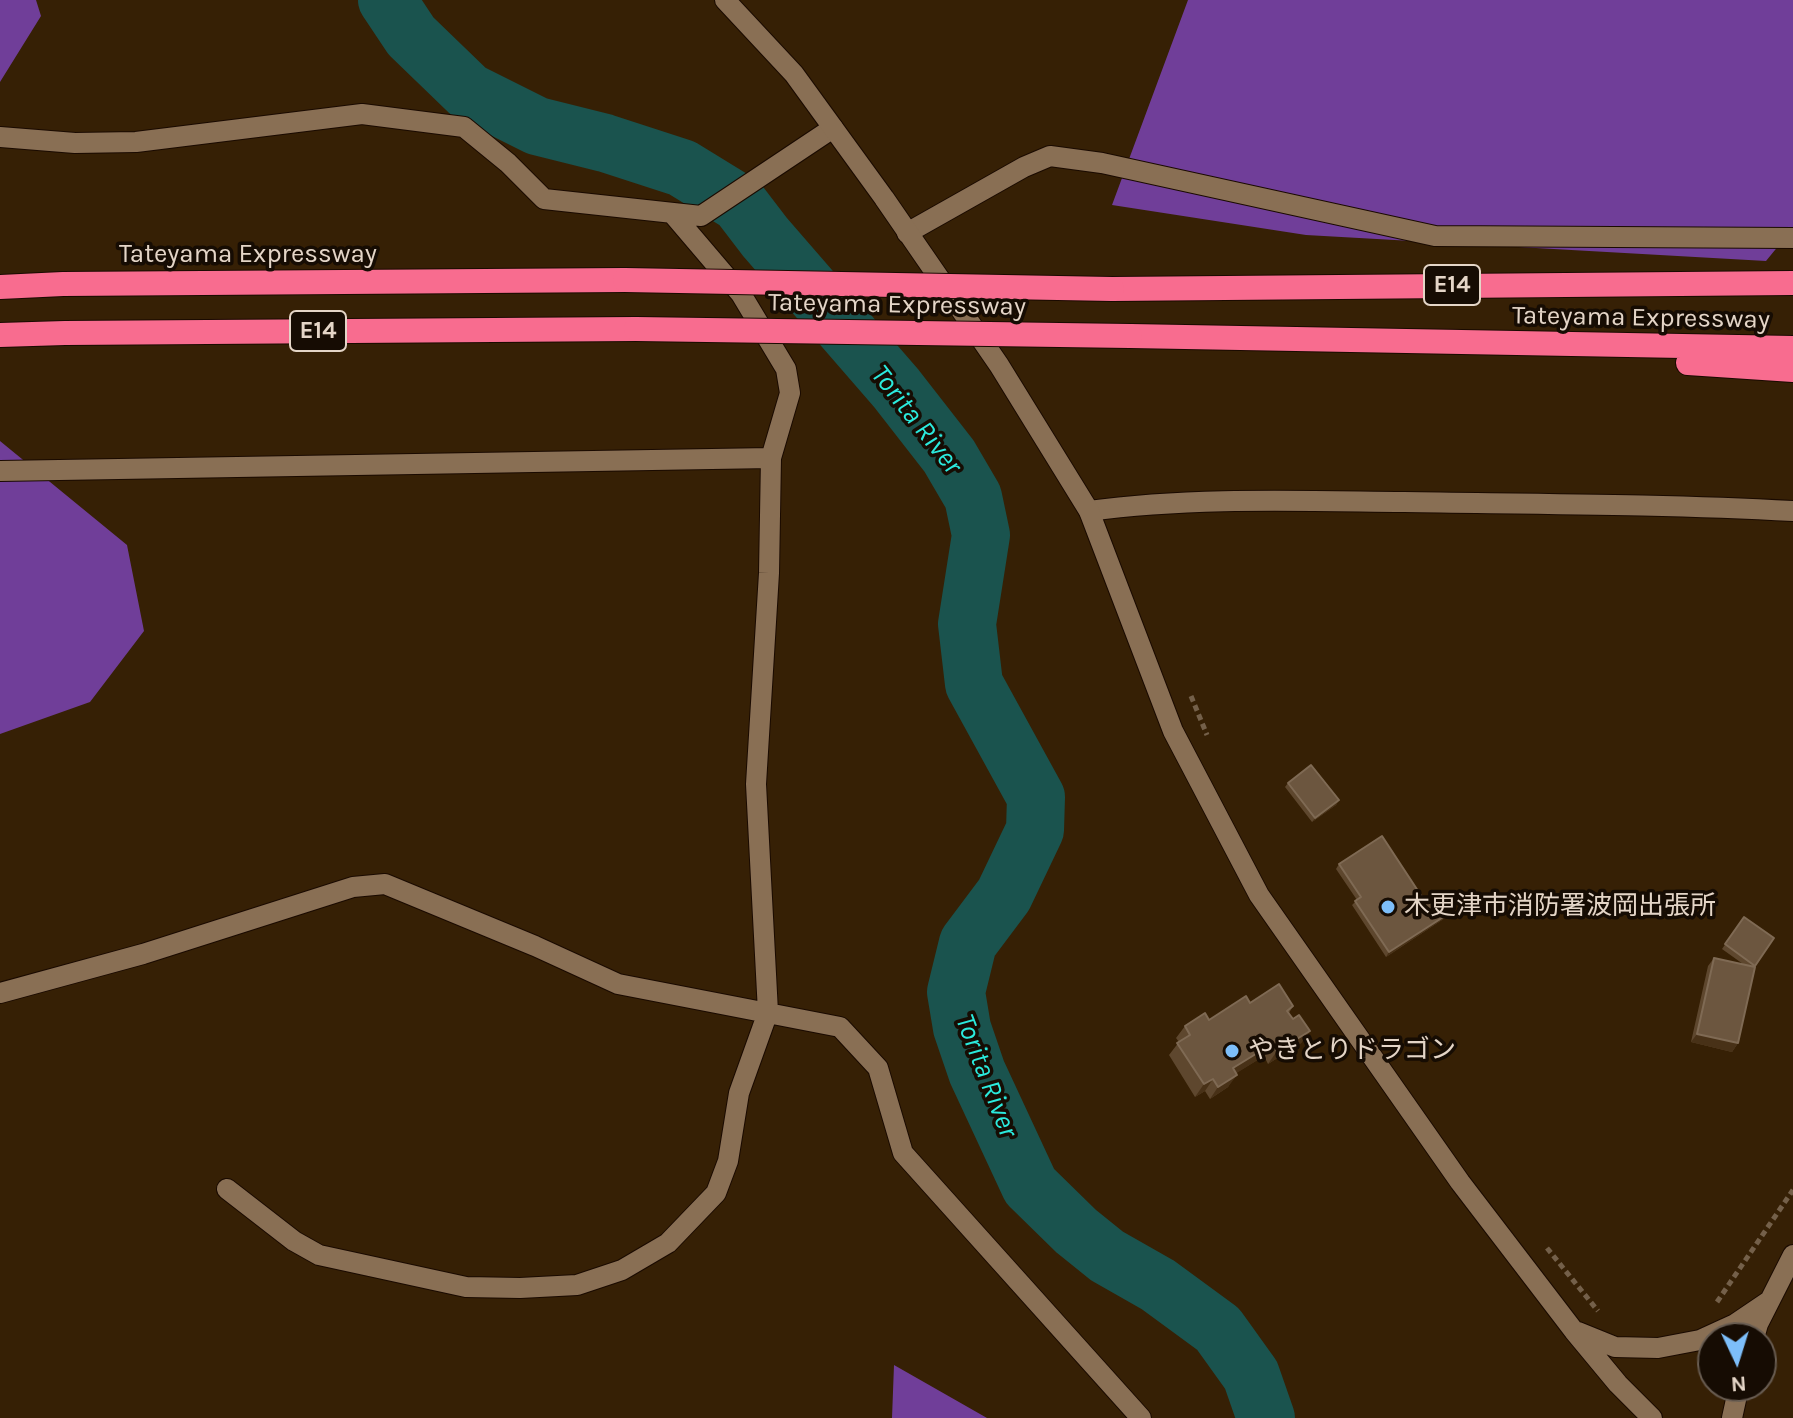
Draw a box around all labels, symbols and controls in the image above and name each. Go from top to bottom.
street label: Tateyama Expressway [119,239,377,271]
road number: E14 [1424,265,1480,305]
street label: Tateyama Expressway [768,287,1026,323]
street label: Tateyama Expressway [1512,300,1770,336]
road number: E14 [290,311,346,351]
water label: Torita River [863,359,969,481]
place label: 木更津市消防署波岡出張所 [1404,891,1716,923]
marker: 木更津市消防署波岡出張所 [1379,898,1397,916]
water label: Torita River [947,1010,1025,1142]
place label: やきとりドラゴン [1248,1035,1456,1067]
marker: やきとりドラゴン [1223,1042,1241,1060]
north arrow [1697,1322,1777,1402]
text: N [1730,1370,1747,1397]

